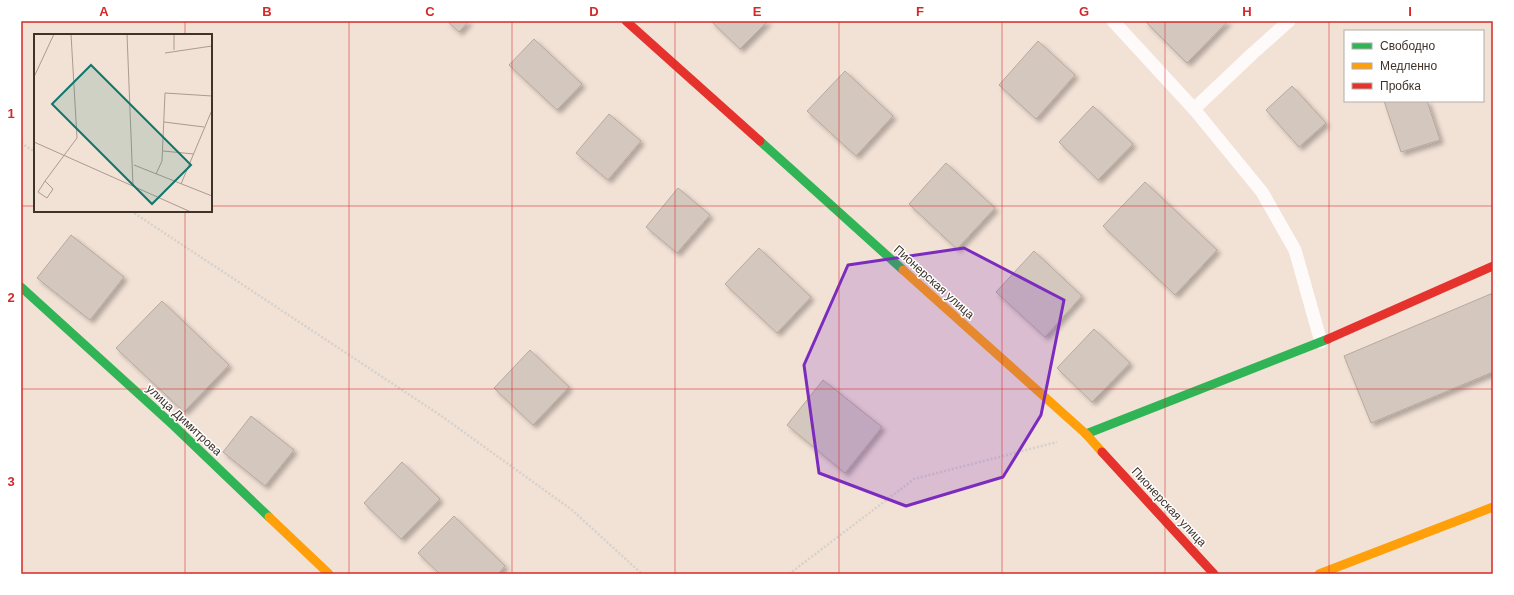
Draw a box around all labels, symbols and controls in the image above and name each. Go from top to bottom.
text: A [99,4,109,19]
text: B [262,4,272,19]
text: C [425,4,435,19]
text: D [589,4,599,19]
text: E [753,4,762,19]
text: F [916,4,924,19]
text: G [1079,4,1089,19]
text: H [1242,4,1252,19]
text: I [1408,4,1412,19]
legend [1344,30,1484,102]
inset map [34,34,212,212]
text: Свободно [1380,39,1435,53]
text: Медленно [1380,59,1437,73]
text: Пробка [1380,79,1421,93]
text: 1 [7,106,15,121]
street label: Пионерская улица [891,242,977,322]
text: 2 [7,290,15,305]
street label: улица Димитрова [143,382,225,459]
street label: Пионерская улица [1129,465,1209,550]
text: 3 [7,474,15,489]

